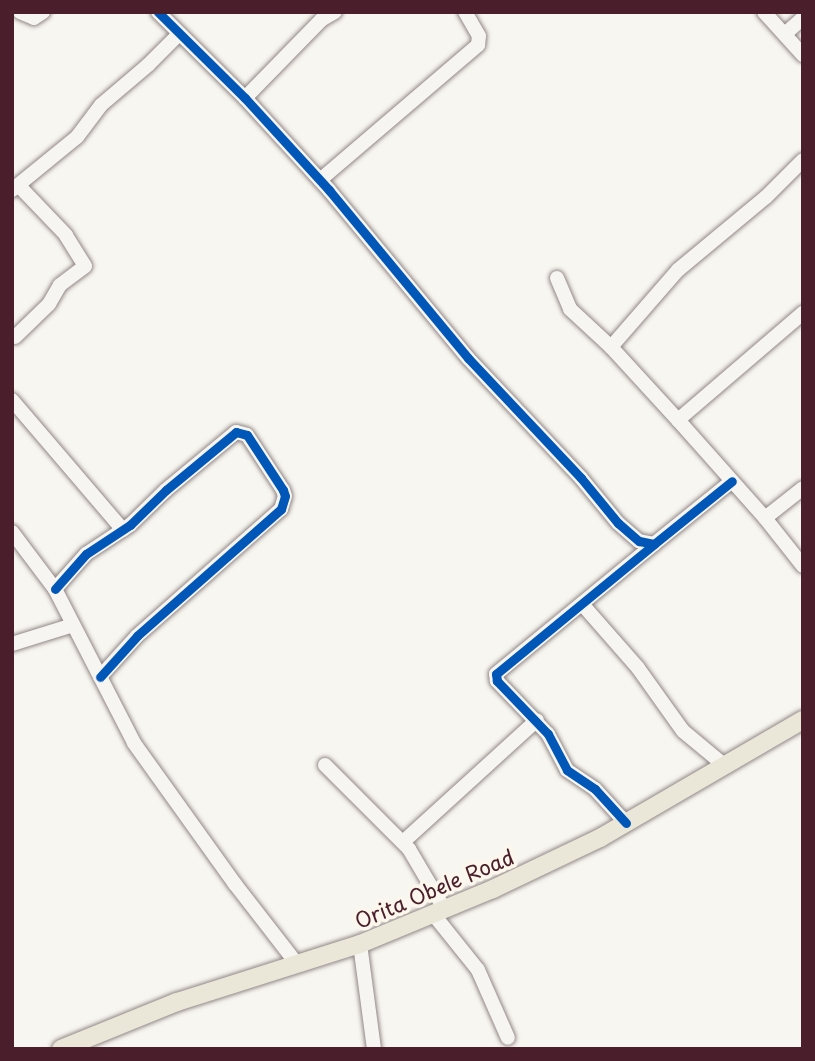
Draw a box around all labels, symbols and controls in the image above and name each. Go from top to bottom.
street label: Orita Obele Road [349,843,519,933]

